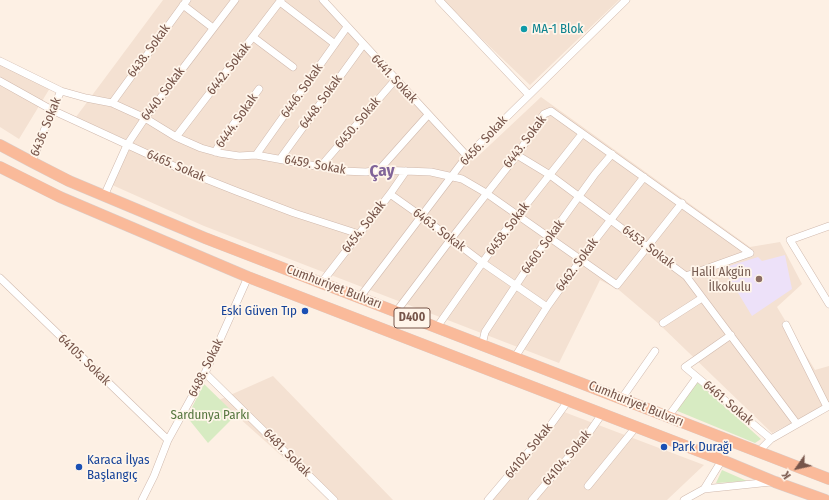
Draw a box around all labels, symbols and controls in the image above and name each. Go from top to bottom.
street label: 6438. Sokak [124,21,174,81]
place label: MA-1 Blok [532,21,583,37]
marker: MA-1 Blok [519,24,529,34]
street label: 6442. Sokak [204,40,254,98]
street label: 6441. Sokak [368,51,420,107]
street label: 6446. Sokak [278,61,326,121]
street label: 6440. Sokak [138,64,188,124]
street label: 6448. Sokak [296,72,346,132]
street label: 6444. Sokak [213,91,261,151]
street label: 6450. Sokak [332,94,384,152]
street label: 6436. Sokak [27,95,65,159]
street label: 6456. Sokak [457,113,511,169]
street label: 6443. Sokak [500,113,550,171]
street label: 6465. Sokak [144,147,208,185]
street label: 6459. Sokak [283,152,347,178]
district label: Çay [369,161,395,181]
street label: 6454. Sokak [339,198,389,256]
street label: 6458. Sokak [483,199,533,259]
street label: 6463. Sokak [409,205,469,255]
street label: 6460. Sokak [518,217,568,277]
street label: 6453. Sokak [619,222,677,272]
street label: 6462. Sokak [552,235,602,295]
street label: Cumhuriyet Bulvarı [284,262,384,312]
place label: Halil Akgün İlkokulu [691,264,751,295]
marker: Halil Akgün İlkokulu [754,274,764,284]
place label: Eski Güven Tıp [221,303,297,319]
marker: Eski Güven Tıp [300,306,310,316]
road number: D400 [394,308,430,328]
street label: 64105. Sokak [54,331,114,389]
street label: 6488. Sokak [185,336,227,400]
street label: 6461. Sokak [700,377,756,429]
street label: Cumhuriyet Bulvarı [586,378,686,430]
park label: Sardunya Parkı [171,407,249,423]
street label: 64102. Sokak [502,420,556,482]
street label: 6481. Sokak [260,426,314,480]
street label: 64104. Sokak [539,427,595,489]
place label: Park Durağı [672,439,732,455]
marker: Park Durağı [659,442,669,452]
north arrow [777,448,817,488]
place label: Karaca İlyas Başlangıç [87,452,150,483]
marker: Karaca İlyas Başlangıç [74,462,84,472]
text: K [779,469,794,481]

